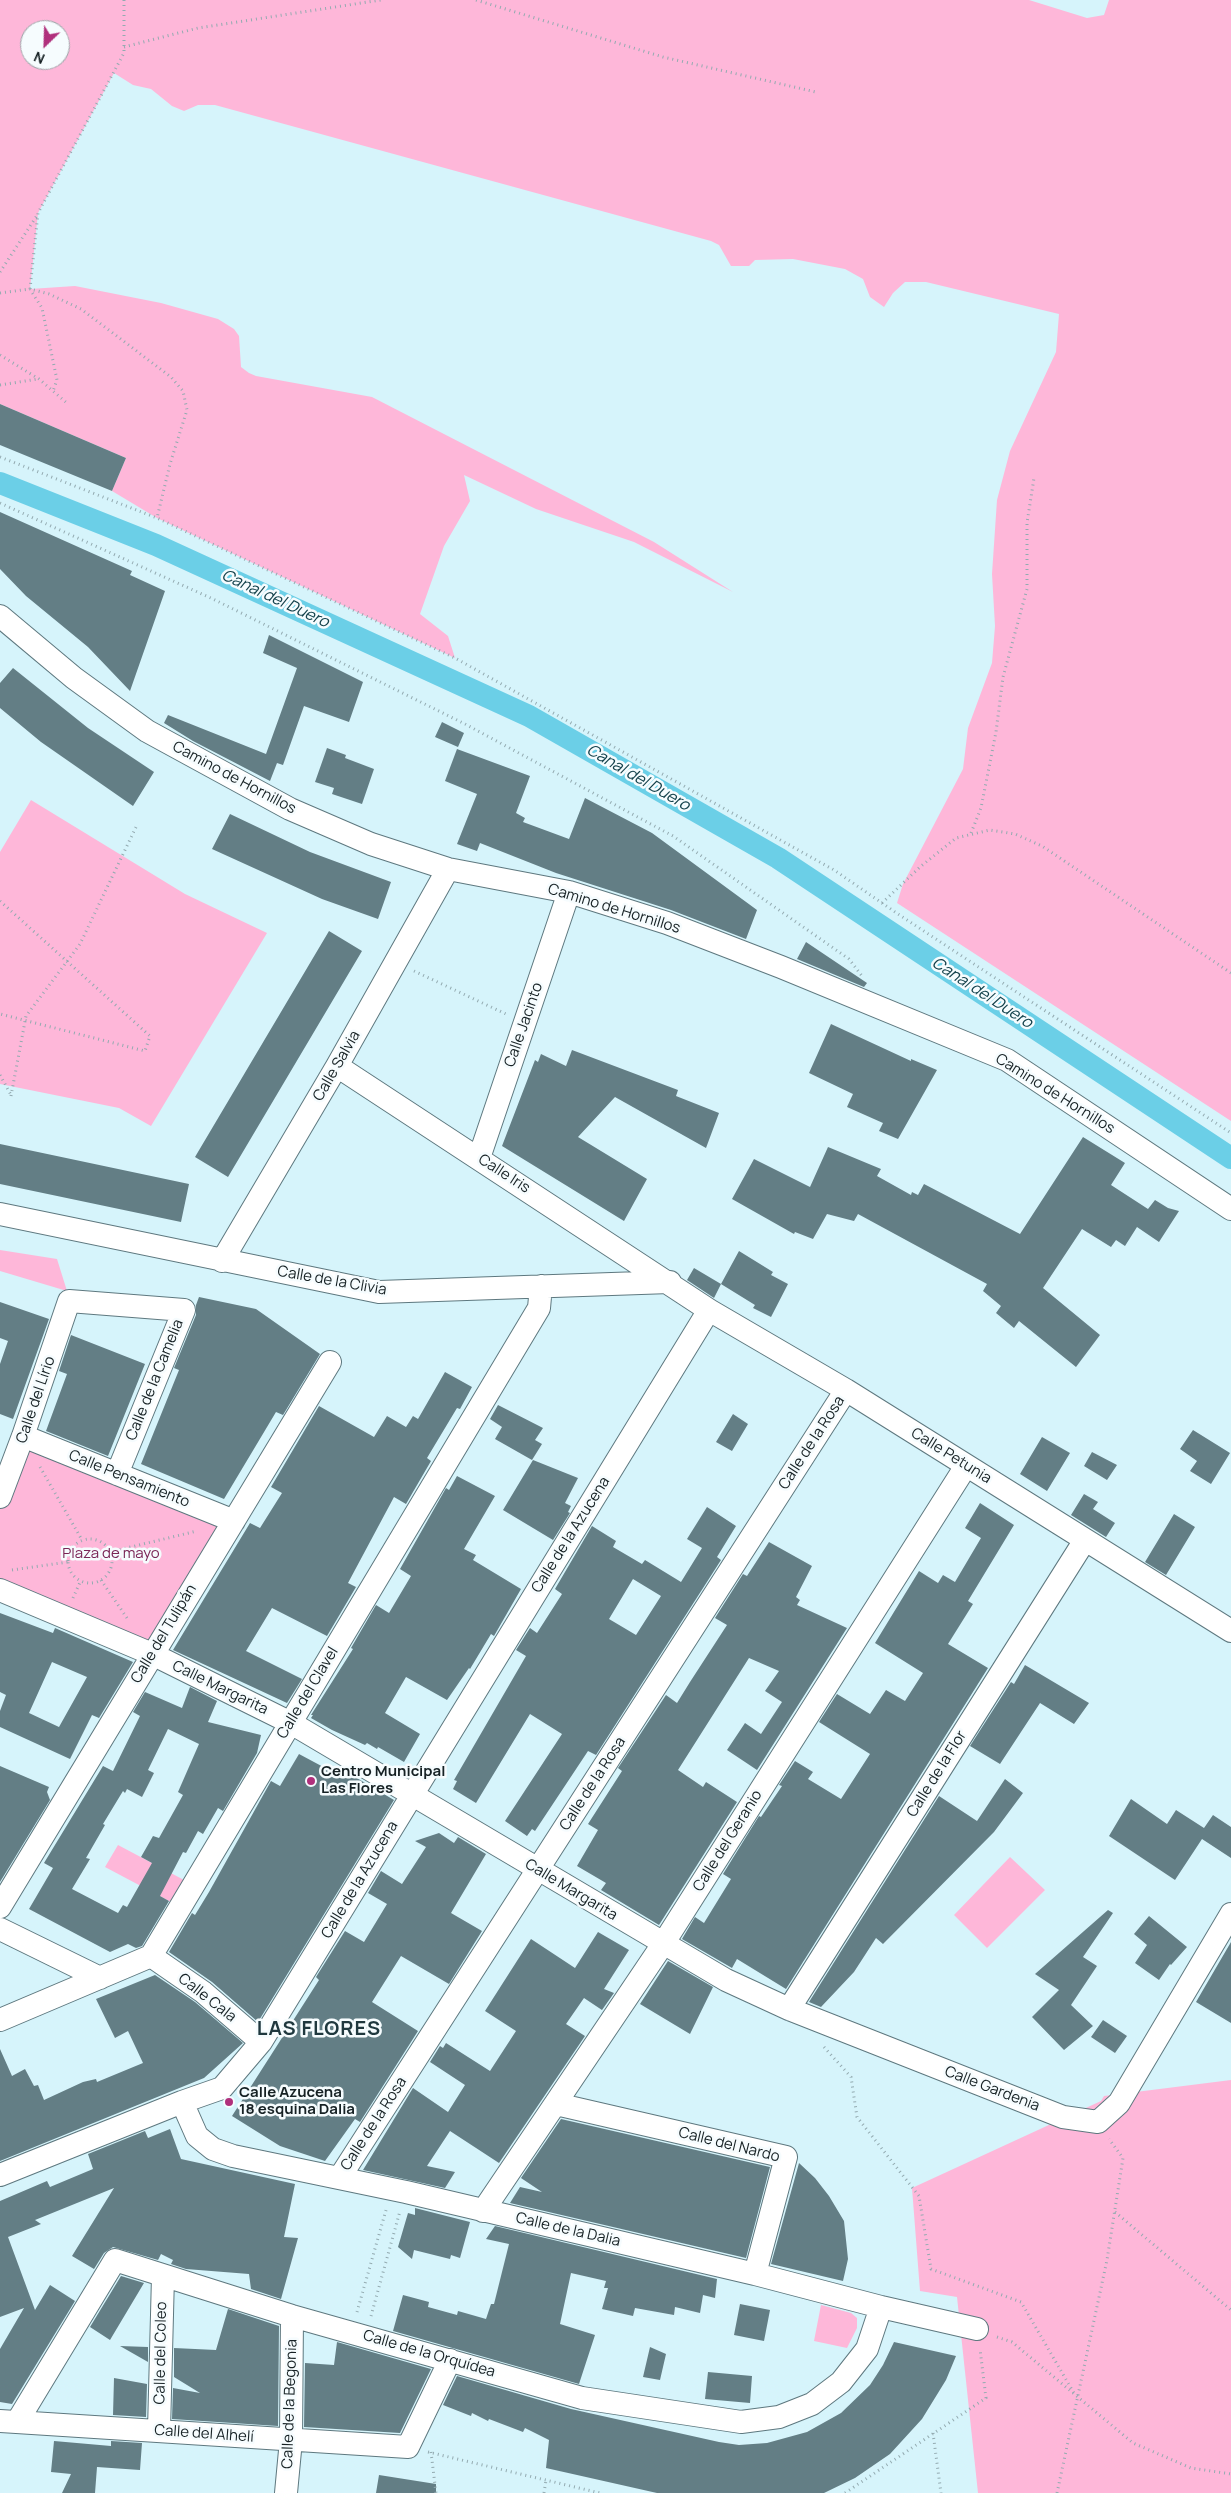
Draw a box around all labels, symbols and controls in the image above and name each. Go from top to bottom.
north arrow [20,20,70,70]
text: N [31,48,48,69]
water label: Canal del Duero [218,566,332,632]
street label: Camino de Hornillos [169,738,299,818]
water label: Canal del Duero [583,741,693,815]
street label: Camino de Hornillos [546,880,682,938]
water label: Canal del Duero [928,953,1036,1033]
street label: Calle Jacinto [501,980,547,1070]
street label: Calle Salvia [310,1028,364,1104]
street label: Camino de Hornillos [992,1050,1118,1138]
street label: Calle Iris [475,1151,533,1197]
street label: Calle de la Clivia [276,1263,388,1299]
street label: Calle de la Camelia [122,1317,188,1443]
street label: Calle del Lírio [13,1354,59,1446]
street label: Calle de la Rosa [775,1393,849,1493]
street label: Calle Petunia [908,1424,994,1488]
street label: Calle Pensamiento [66,1447,192,1511]
street label: Calle de la Azucena [528,1474,614,1596]
park label: Plaza de mayo [62,1545,160,1563]
street label: Calle del Tulipán [127,1581,201,1687]
street label: Calle del Clavel [274,1644,342,1742]
street label: Calle Margarita [169,1657,271,1719]
street label: Calle de la Flor [903,1727,971,1821]
street label: Calle de la Rosa [556,1734,630,1834]
place label: Centro Municipal Las Flores [321,1763,445,1798]
marker: Centro Municipal Las Flores [305,1775,317,1787]
street label: Calle del Geranio [690,1787,766,1895]
street label: Calle de la Azucena [318,1818,402,1942]
street label: Calle Margarita [522,1855,620,1925]
street label: Calle Cala [174,1970,240,2026]
district label: LAS FLORES [256,2017,382,2041]
street label: Calle Gardenia [942,2063,1042,2115]
street label: Calle de la Rosa [337,2074,411,2174]
place label: Calle Azucena 18 esquina Dalia [239,2084,355,2119]
marker: Calle Azucena 18 esquina Dalia [223,2096,235,2108]
street label: Calle del Nardo [677,2124,781,2166]
street label: Calle de la Dalia [514,2209,622,2251]
street label: Calle del Coleo [151,2301,171,2405]
street label: Calle de la Orquídea [361,2327,497,2381]
street label: Calle de la Begonia [279,2339,301,2469]
street label: Calle del Alhelí [154,2422,254,2446]

